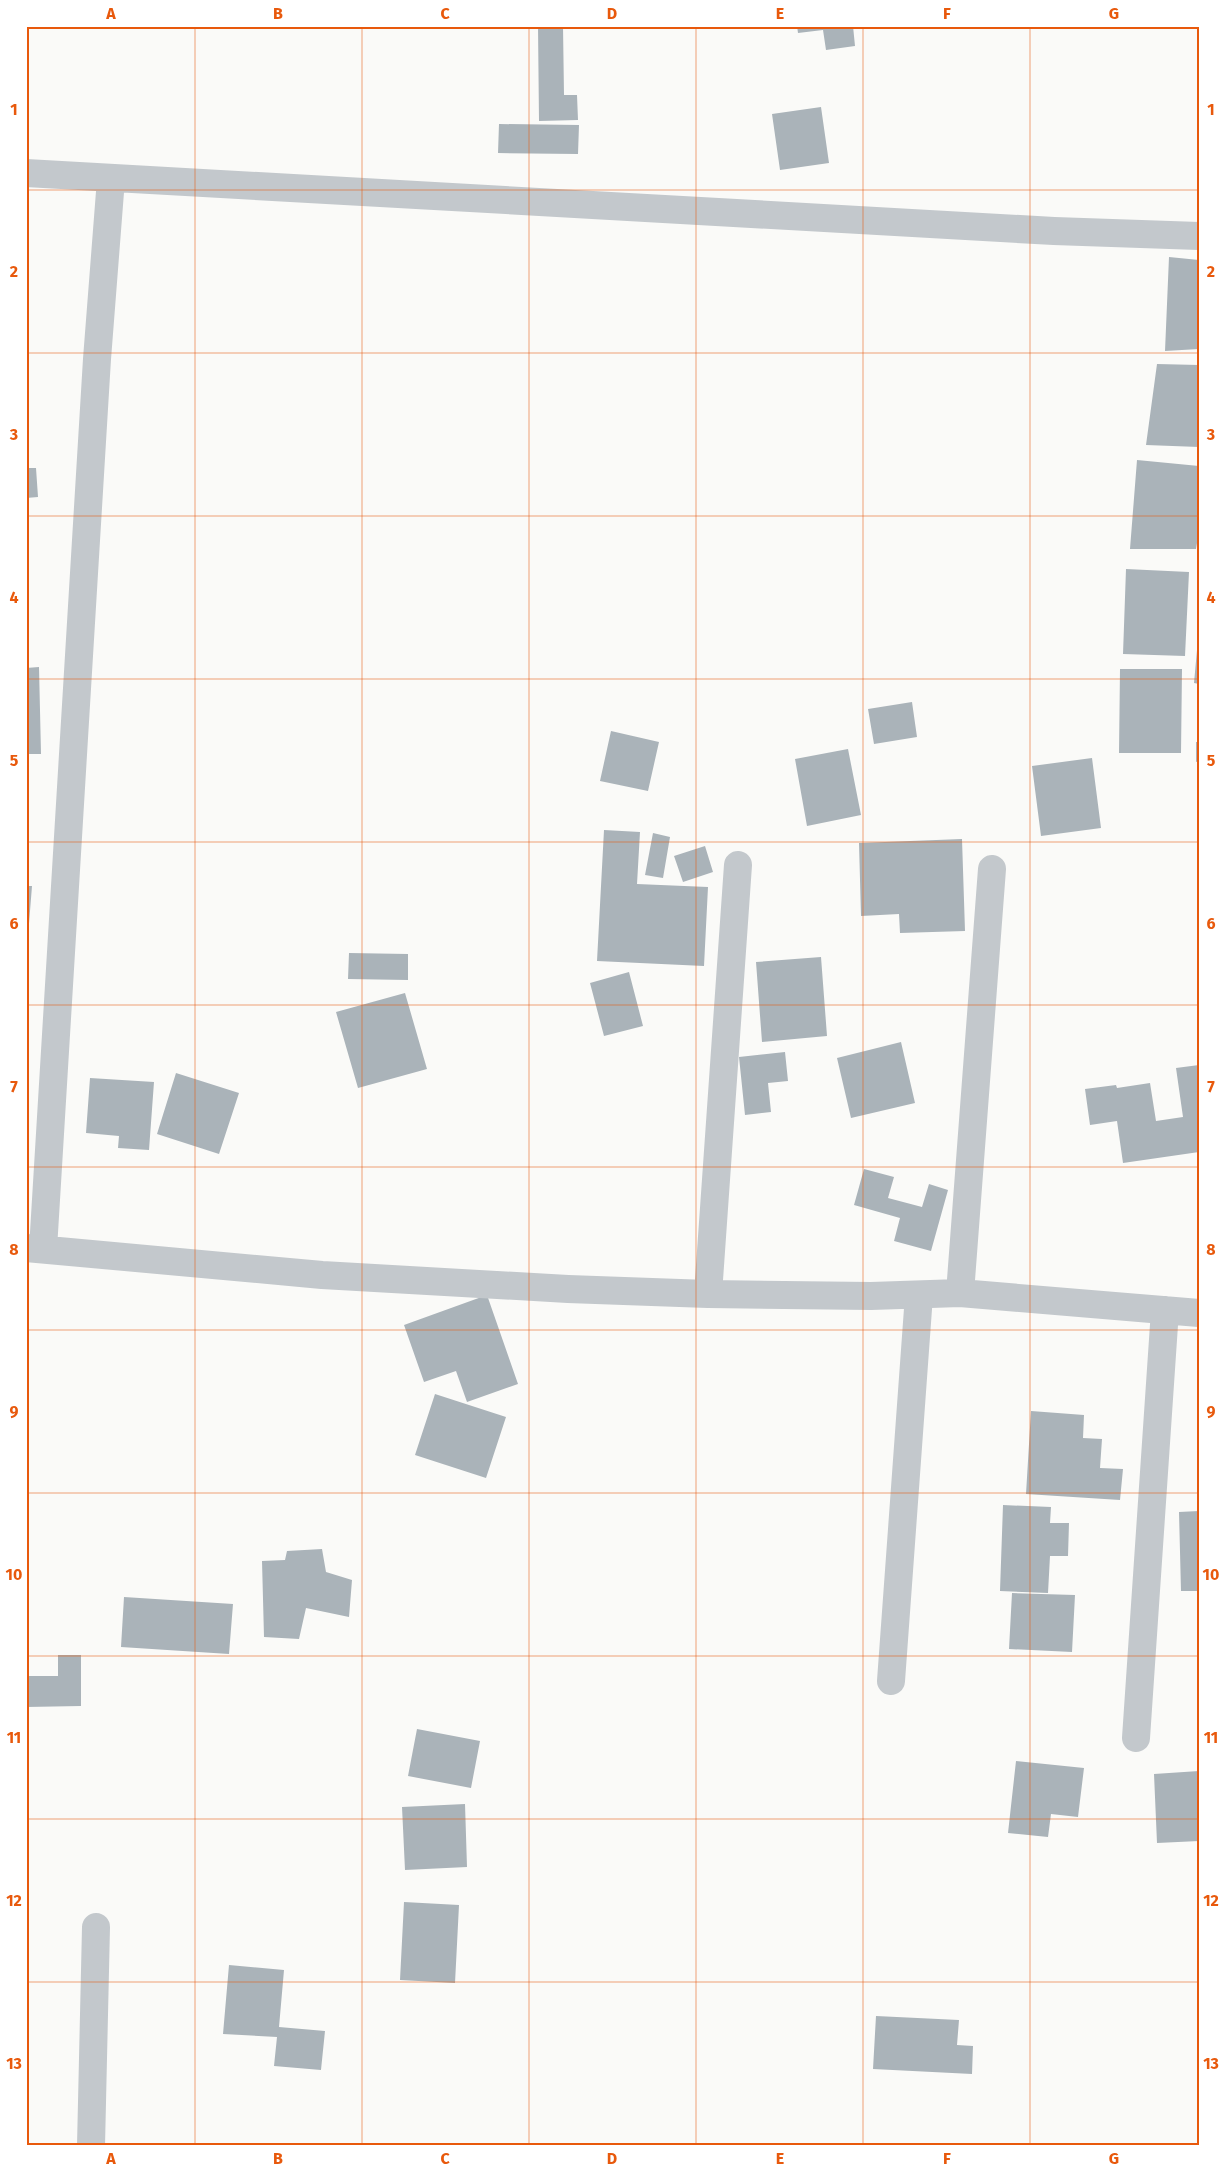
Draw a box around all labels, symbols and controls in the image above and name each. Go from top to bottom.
text: A [105,4,116,23]
text: B [273,4,283,23]
text: C [440,4,450,23]
text: D [607,4,617,23]
text: E [776,4,784,23]
text: F [943,4,951,23]
text: G [1109,4,1119,23]
text: 1 [10,100,18,119]
text: 1 [1207,100,1215,119]
text: 2 [10,262,18,281]
text: 2 [1207,262,1215,281]
text: 3 [9,425,18,444]
text: 3 [1206,425,1215,444]
text: 4 [9,588,19,607]
text: 4 [1206,588,1216,607]
text: 5 [10,751,19,770]
text: 5 [1207,751,1216,770]
text: 6 [9,914,19,933]
text: 6 [1206,914,1216,933]
text: 7 [10,1077,18,1096]
text: 7 [1207,1077,1215,1096]
text: 8 [9,1240,19,1259]
text: 8 [1206,1240,1216,1259]
text: 9 [10,1402,19,1421]
text: 9 [1207,1402,1216,1421]
text: 10 [6,1565,22,1584]
text: 10 [1203,1565,1219,1584]
text: 11 [7,1728,21,1747]
text: 11 [1204,1728,1218,1747]
text: 12 [6,1891,22,1910]
text: 12 [1203,1891,1219,1910]
text: 13 [6,2054,22,2073]
text: 13 [1203,2054,1219,2073]
text: A [105,2149,116,2168]
text: B [273,2149,283,2168]
text: C [440,2149,450,2168]
text: D [607,2149,617,2168]
text: E [776,2149,784,2168]
text: F [943,2149,951,2168]
text: G [1109,2149,1119,2168]

